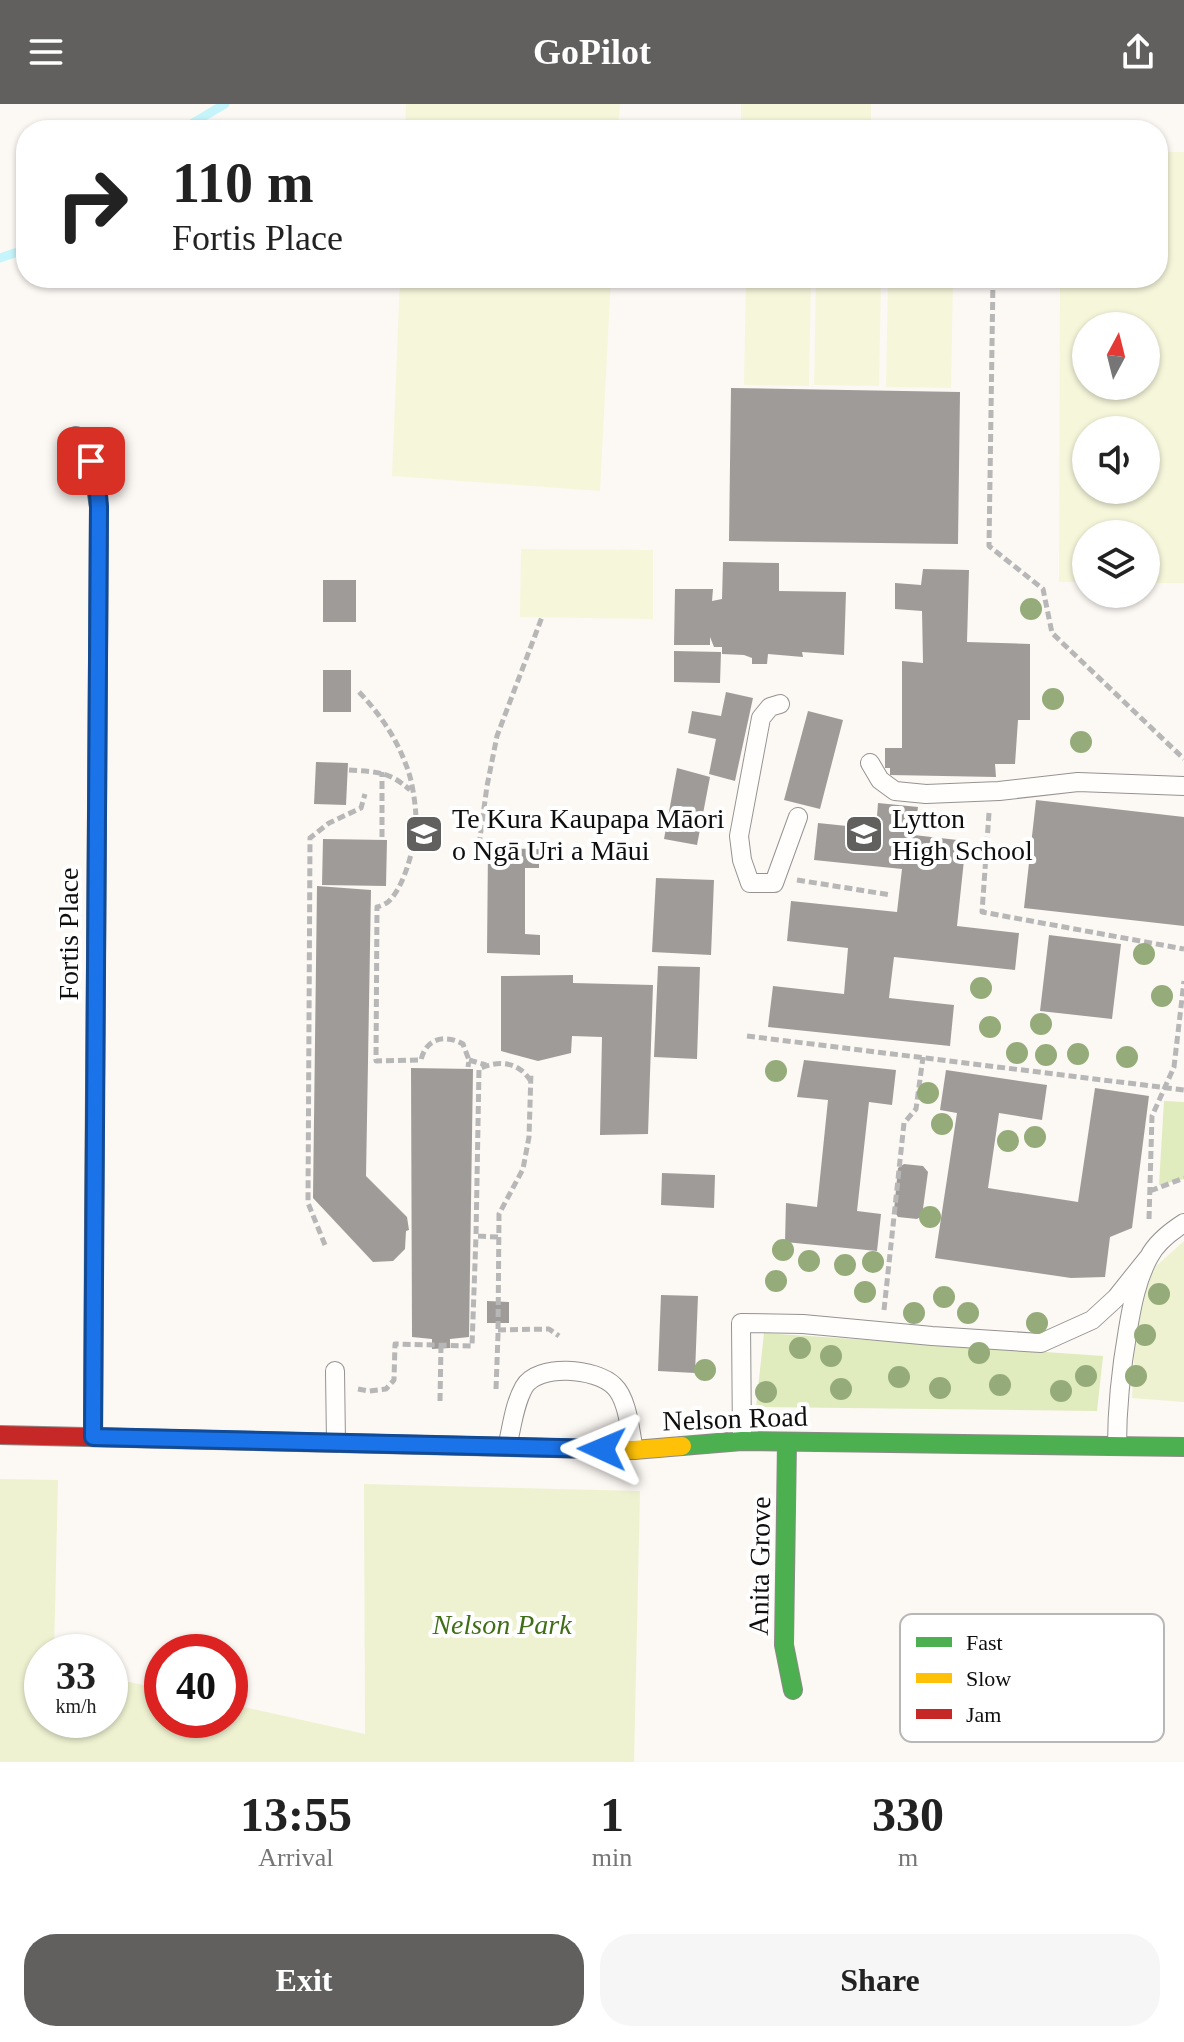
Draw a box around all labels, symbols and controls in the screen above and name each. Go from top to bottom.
icon: menu [24,30,68,74]
icon: share [1116,30,1160,74]
text: GoPilot [533,32,651,72]
icon: right [40,152,144,256]
text: 110 m [172,152,314,214]
text: Fortis Place [172,218,343,258]
north arrow [1072,312,1160,400]
map controls [1072,312,1160,608]
button: sound [1072,416,1160,504]
pin [57,427,125,495]
icon: arrive [69,439,113,483]
button: layers [1072,520,1160,608]
place label: Te Kura Kaupapa Māori o Ngā Uri a Māui [452,803,725,866]
place label: Lytton High School [892,803,1033,866]
school or university icon: Te Kura Kaupapa Māori o Ngā Uri a Māui [403,813,445,855]
school or university icon: Lytton High School [843,813,885,855]
street label: Fortis Place [53,868,84,1001]
street label: Nelson Road [662,1400,808,1437]
position arrow [560,1407,644,1491]
street label: Anita Grove [743,1496,776,1636]
park label: Nelson Park [431,1609,572,1640]
legend [900,1614,1164,1742]
text: Fast [966,1630,1003,1655]
speed limit sign: 40 [144,1634,248,1738]
text: 33 [56,1653,96,1698]
text: Slow [966,1666,1011,1691]
text: km/h [55,1695,97,1717]
text: Jam [966,1702,1001,1727]
text: 13:55 [240,1788,352,1841]
text: 1 [600,1788,624,1841]
text: 330 [872,1788,944,1841]
text: Arrival [258,1843,333,1872]
text: min [592,1843,632,1872]
text: m [898,1843,918,1872]
button: Exit [24,1934,584,2026]
button: Share [600,1934,1160,2026]

